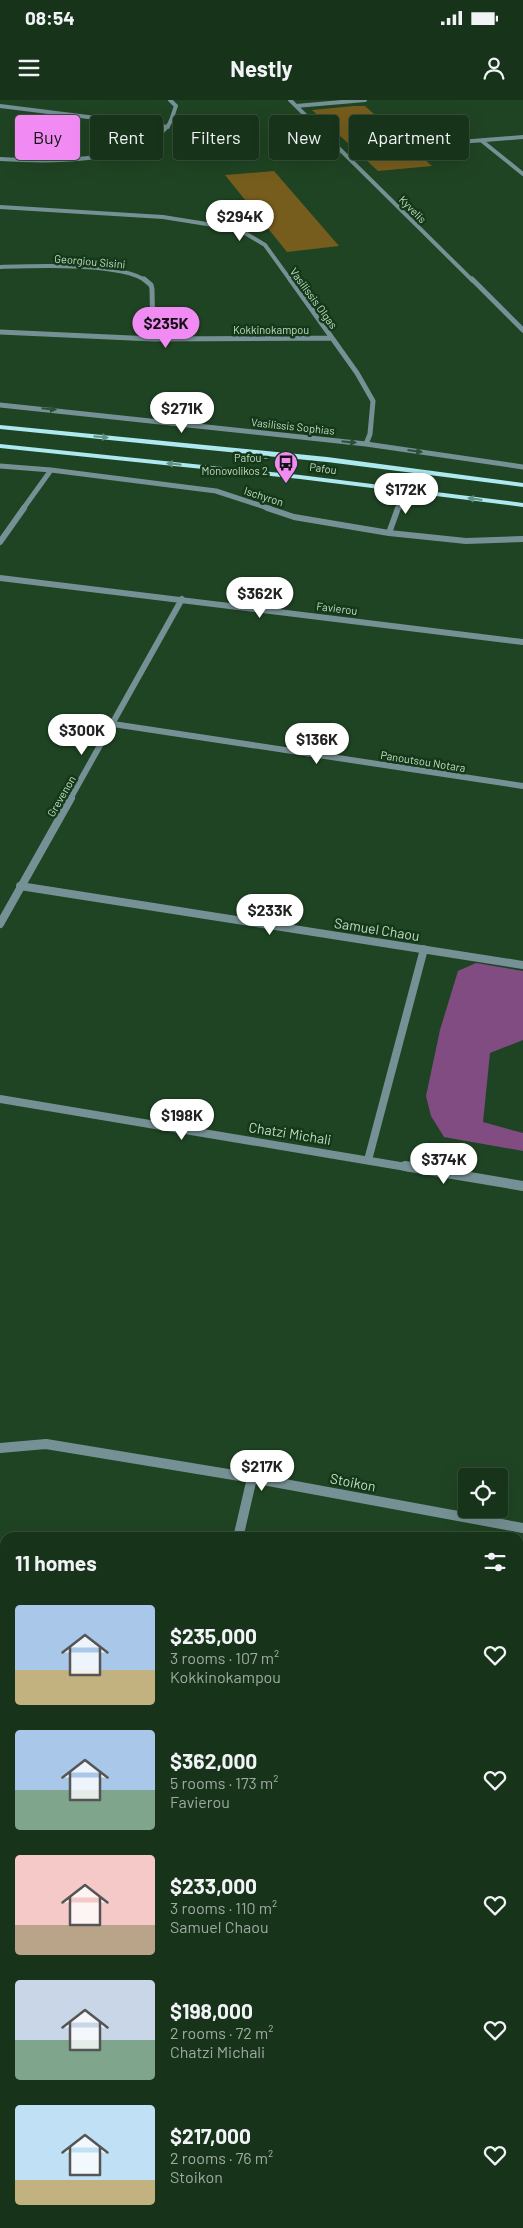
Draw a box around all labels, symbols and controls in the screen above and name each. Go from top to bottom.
text: 08:54 [25,6,75,29]
icon: menu [15,54,43,82]
icon: person [480,54,508,82]
text: Nestly [230,55,293,81]
chip: Buy [15,115,80,160]
chip: Rent [90,115,163,160]
chip: Filters [173,115,259,160]
chip: New [269,115,339,160]
chip: Apartment [349,115,469,160]
street label: Kyvelis [397,193,429,225]
pin: $294K [205,200,275,242]
text: $294K [217,206,263,225]
street label: Georgiou Sisini [54,251,126,271]
street label: Vasilissis Olgas [288,265,340,331]
pin: $235K [131,306,201,349]
text: $235K [143,313,189,332]
street label: Kokkinokampou [233,323,309,336]
pin: $271K [147,392,217,434]
text: $271K [161,398,203,417]
one-way arrow [41,405,57,413]
street label: Vasilissis Sophias [251,415,335,437]
one-way arrow [93,433,109,441]
one-way arrow [342,438,358,446]
one-way arrow [407,448,423,456]
bus stop icon: Pafou - Monovolikos 2 [273,450,299,484]
place label: Pafou - Monovolikos 2 [201,451,268,477]
one-way arrow [166,460,182,468]
street label: Pafou [309,460,337,476]
pin: $172K [371,472,441,515]
text: $172K [385,479,427,498]
street label: Ischyron [243,484,285,508]
one-way arrow [466,495,482,503]
pin: $362K [225,576,295,619]
text: $362K [237,583,283,602]
street label: Favierou [316,599,358,617]
pin: $300K [47,714,117,756]
text: $300K [59,720,105,739]
pin: $136K [282,722,352,765]
text: $136K [296,729,338,748]
street label: Panoutsou Notara [380,748,466,774]
street label: Grevenon [44,773,78,819]
pin: $233K [235,894,305,936]
text: $233K [247,900,293,919]
street label: Samuel Chaou [333,914,421,944]
pin: $198K [147,1098,217,1141]
text: $198K [161,1105,203,1124]
street label: Chatzi Michali [248,1118,332,1148]
pin: $374K [409,1142,479,1185]
text: $374K [421,1149,467,1168]
pin: $217K [227,1450,297,1492]
text: $217K [241,1456,283,1475]
map controls [458,1468,508,1518]
button: locate [458,1468,508,1518]
street label: Stoikon [329,1469,377,1495]
icon: filters [481,1548,509,1576]
text: 11 homes [15,1550,97,1575]
text: $235,000 [170,1623,257,1648]
icon: home [55,1625,115,1685]
icon: heart [481,1641,509,1669]
text: 3 rooms · 107 m² [170,1648,279,1667]
text: Kokkinokampou [170,1667,281,1686]
text: $362,000 [170,1748,257,1773]
icon: home [55,1750,115,1810]
icon: heart [481,1766,509,1794]
text: 5 rooms · 173 m² [170,1773,278,1792]
text: Favierou [170,1792,230,1811]
text: $233,000 [170,1873,257,1898]
icon: home [55,1875,115,1935]
icon: heart [481,1891,509,1919]
text: 3 rooms · 110 m² [170,1898,277,1917]
text: Samuel Chaou [170,1917,269,1936]
text: $198,000 [170,1998,253,2023]
icon: home [55,2000,115,2060]
icon: heart [481,2016,509,2044]
text: 2 rooms · 72 m² [170,2023,273,2042]
text: Chatzi Michali [170,2042,265,2061]
text: $217,000 [170,2123,251,2148]
icon: home [55,2125,115,2185]
icon: heart [481,2141,509,2169]
text: 2 rooms · 76 m² [170,2148,273,2167]
text: Stoikon [170,2167,223,2186]

